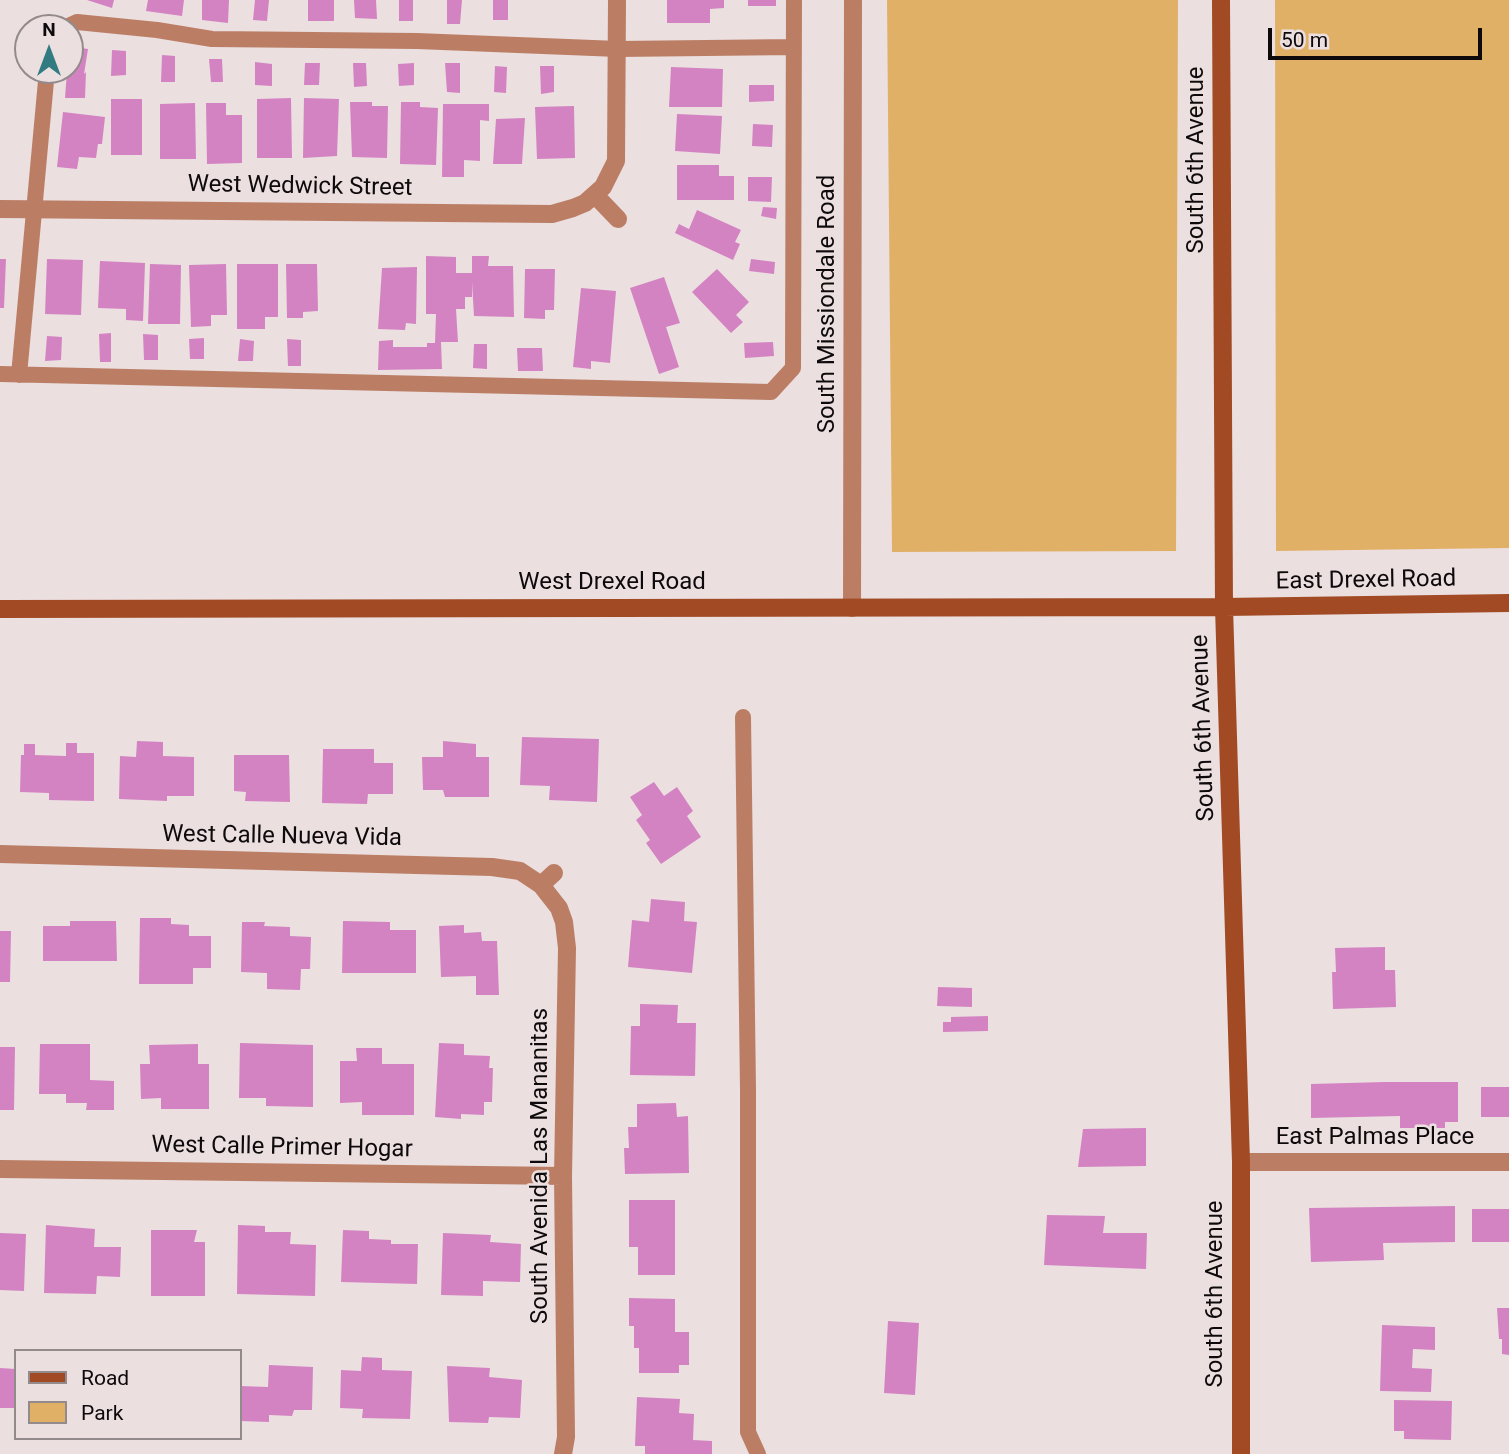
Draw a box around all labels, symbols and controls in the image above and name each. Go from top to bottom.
north arrow [14,14,84,84]
scale bar [1271,14,1484,58]
text: N [42,18,56,41]
text: 50 m [1281,28,1328,52]
street label: South 6th Avenue [1183,66,1211,254]
street label: West Wedwick Street [187,171,413,203]
street label: South Missiondale Road [814,175,842,433]
street label: East Drexel Road [1275,565,1457,597]
street label: West Drexel Road [518,569,706,597]
street label: South 6th Avenue [1186,634,1222,822]
street label: West Calle Nueva Vida [162,821,402,853]
street label: South Avenida Las Mananitas [527,1008,555,1324]
street label: East Palmas Place [1276,1124,1474,1152]
street label: West Calle Primer Hogar [151,1131,413,1165]
street label: South 6th Avenue [1202,1200,1230,1388]
legend [14,1349,242,1440]
text: Road [81,1366,129,1390]
text: Park [81,1401,123,1425]

